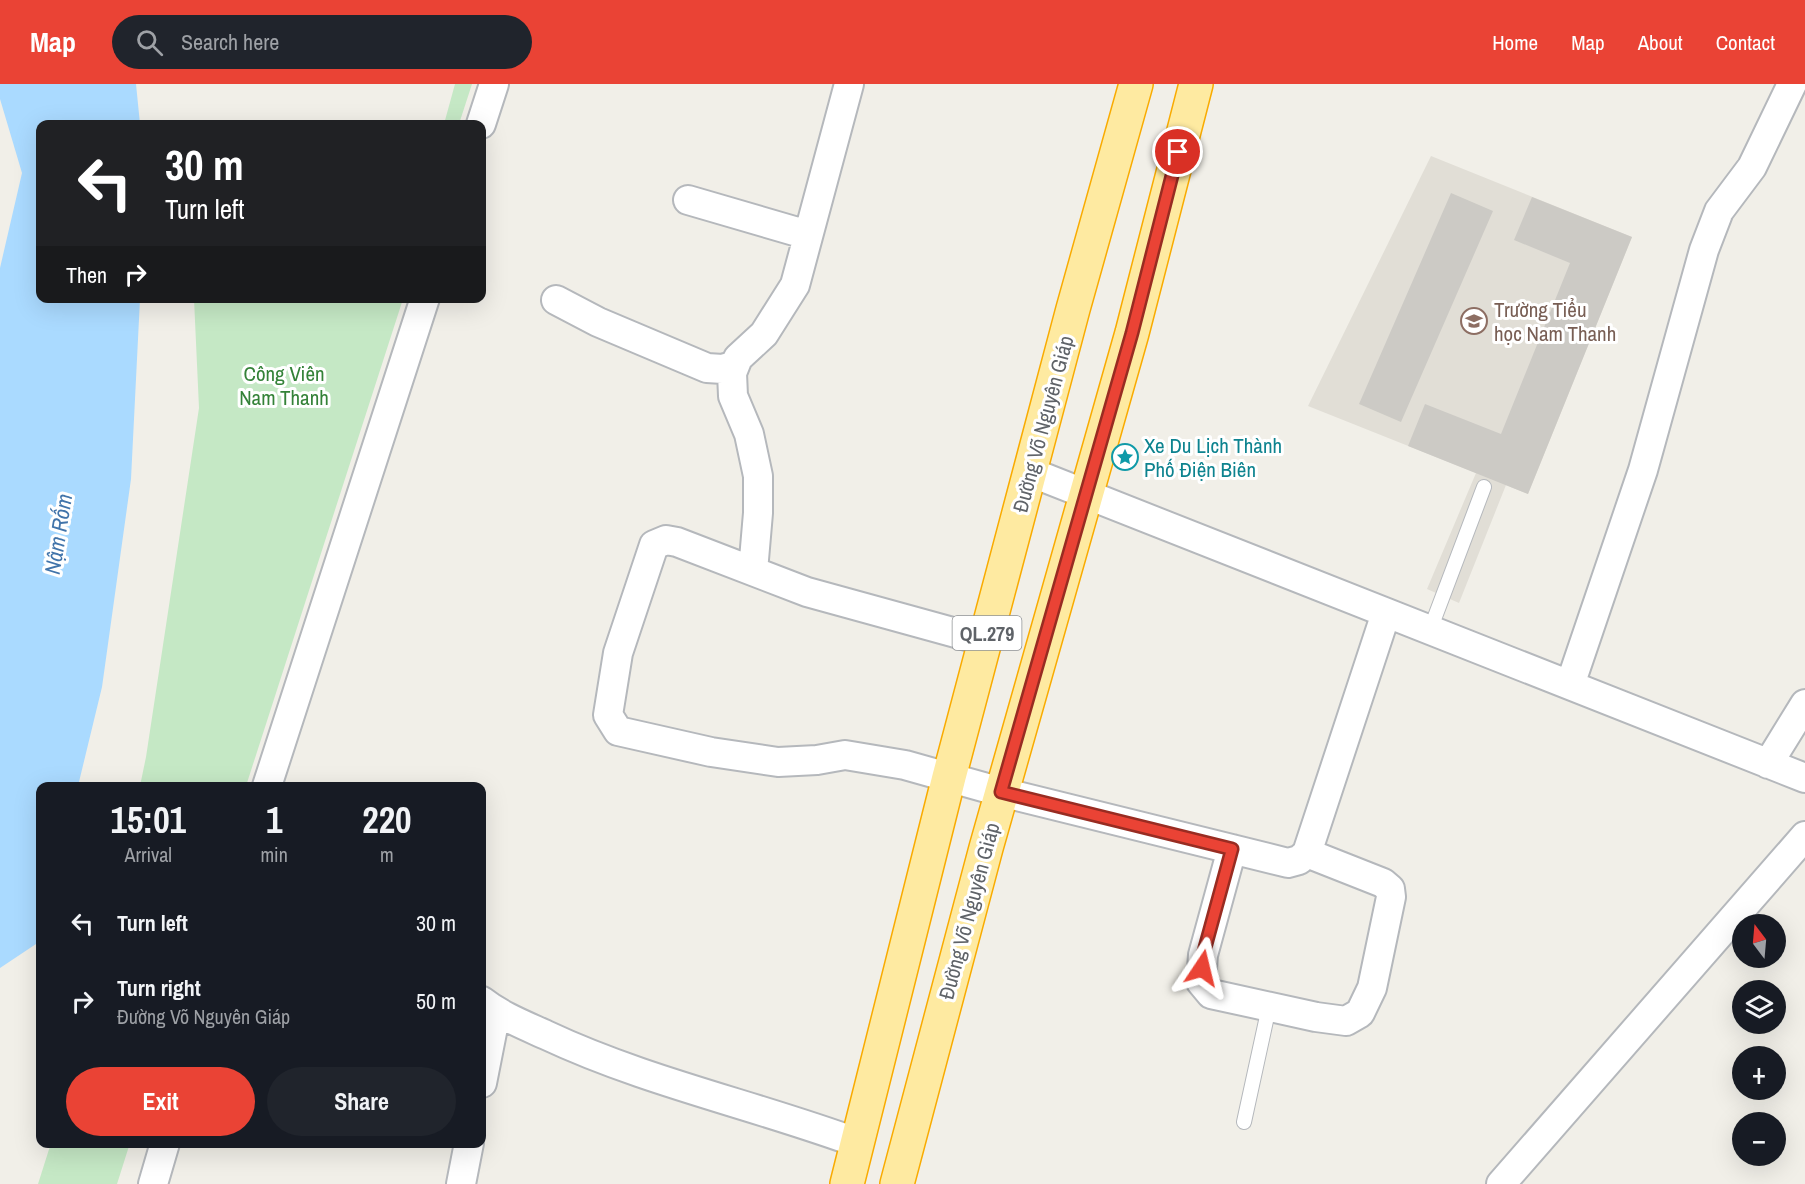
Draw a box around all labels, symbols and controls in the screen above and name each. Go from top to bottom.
search box [112,15,532,69]
text: Map [30,23,76,61]
icon: search [133,26,166,59]
text: Search here [181,27,279,57]
text: Home [1492,28,1538,57]
text: Map [1571,28,1605,57]
text: About [1638,28,1683,57]
text: Contact [1716,28,1775,57]
pin [1152,126,1203,177]
icon: arrive [1161,135,1194,168]
text: 30 m [165,137,244,193]
icon: left [66,144,144,222]
text: Turn left [165,191,244,227]
icon: right [119,258,152,291]
text: Then [66,260,107,290]
place label: Trường Tiểu học Nam Thanh [1494,295,1616,348]
school or university icon: Trường Tiểu học Nam Thanh [1459,306,1489,336]
street label: Đường Võ Nguyên Giáp [1005,332,1081,516]
park label: Công Viên Nam Thanh [239,359,329,412]
place label: Xe Du Lịch Thành Phố Điện Biên [1144,431,1282,484]
place icon: Xe Du Lịch Thành Phố Điện Biên [1110,442,1140,472]
water label: Nậm Rốm [37,492,79,576]
road number: QL.279 [952,616,1022,650]
text: 15:01 [110,796,186,844]
text: 1 [266,796,282,844]
text: 220 [362,796,412,844]
street label: Đường Võ Nguyên Giáp [931,819,1007,1003]
text: Arrival [125,841,172,868]
text: min [260,841,288,868]
text: m [380,841,394,868]
icon: left [66,907,99,940]
text: Turn left [117,908,188,938]
text: 30 m [416,908,456,938]
north arrow [1732,914,1786,968]
map controls [1732,914,1786,1166]
position arrow [1170,936,1234,1000]
text: Turn right [117,973,201,1003]
button: layers [1732,980,1786,1034]
icon: right [66,985,99,1018]
text: 50 m [416,986,456,1016]
text: Đường Võ Nguyên Giáp [117,1003,290,1030]
button: + [1732,1046,1786,1100]
button: Exit [66,1067,255,1136]
button: Share [267,1067,456,1136]
button: − [1732,1112,1786,1166]

